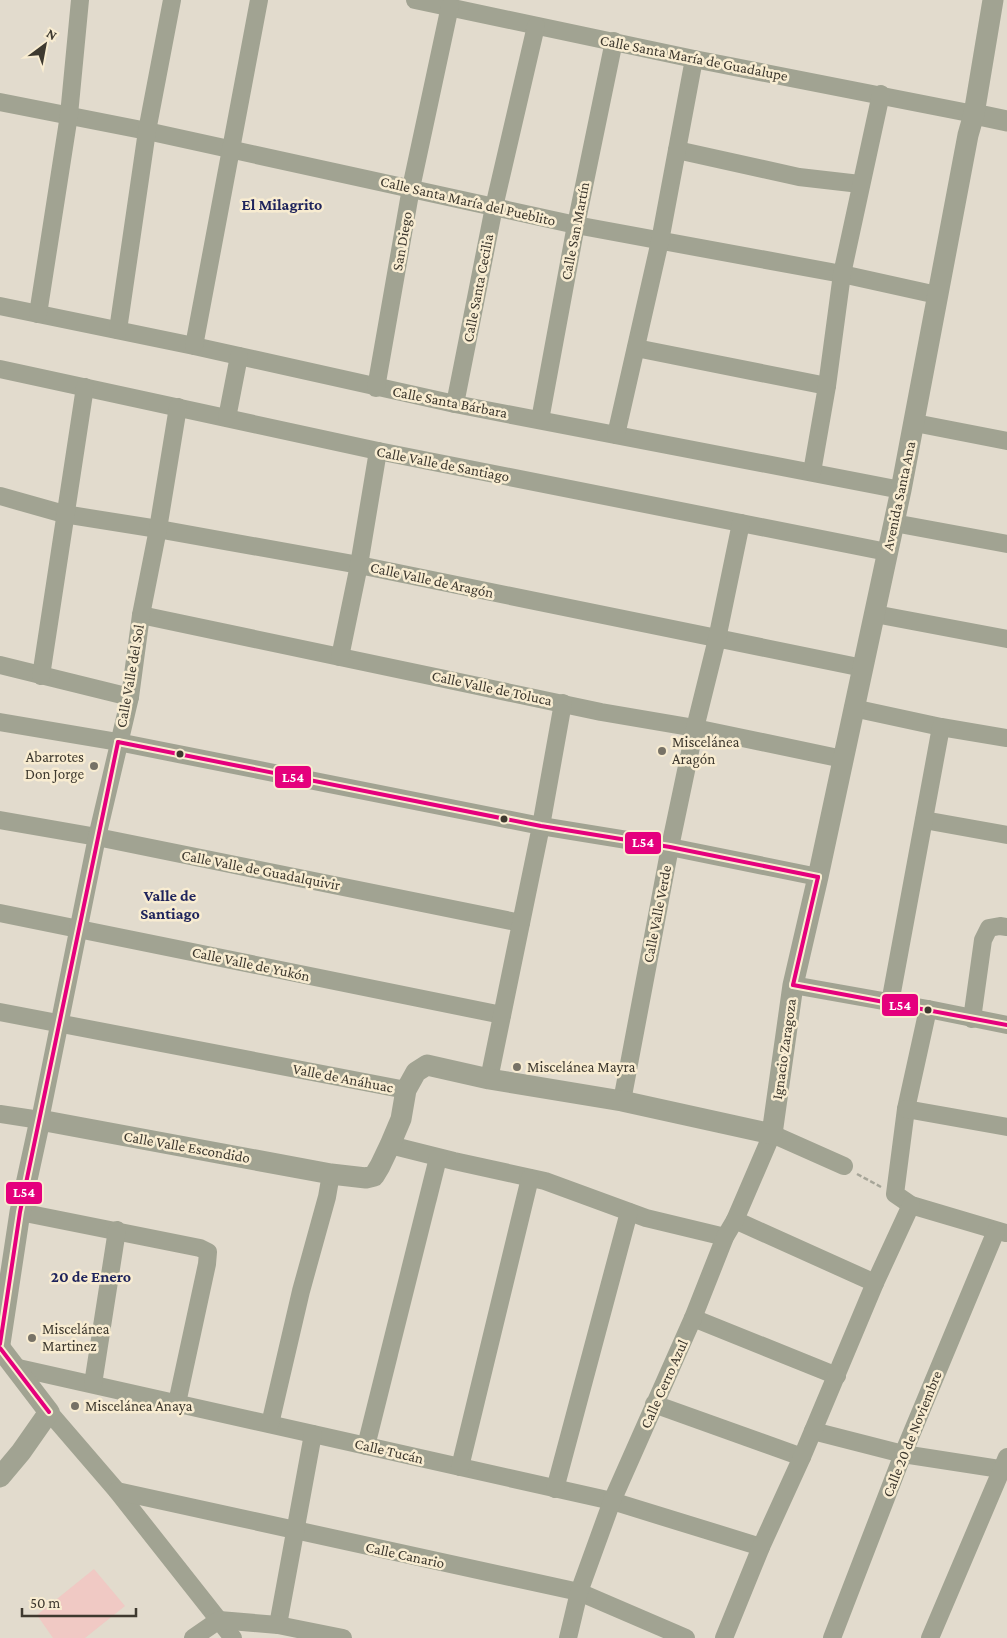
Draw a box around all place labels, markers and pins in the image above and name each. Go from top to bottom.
place label: Miscelánea Aragón [672,734,740,768]
marker: Miscelánea Aragón [656,745,668,757]
place label: Abarrotes Don Jorge [25,749,84,783]
unlabelled marker [175,749,185,759]
marker: Abarrotes Don Jorge [88,760,100,772]
unlabelled marker [499,814,509,824]
unlabelled marker [923,1005,933,1015]
place label: Miscelánea Mayra [527,1059,636,1076]
marker: Miscelánea Mayra [511,1061,523,1073]
place label: Miscelánea Martinez [42,1321,110,1354]
marker: Miscelánea Martinez [26,1332,38,1344]
place label: Miscelánea Anaya [85,1398,193,1415]
marker: Miscelánea Anaya [69,1400,81,1412]

